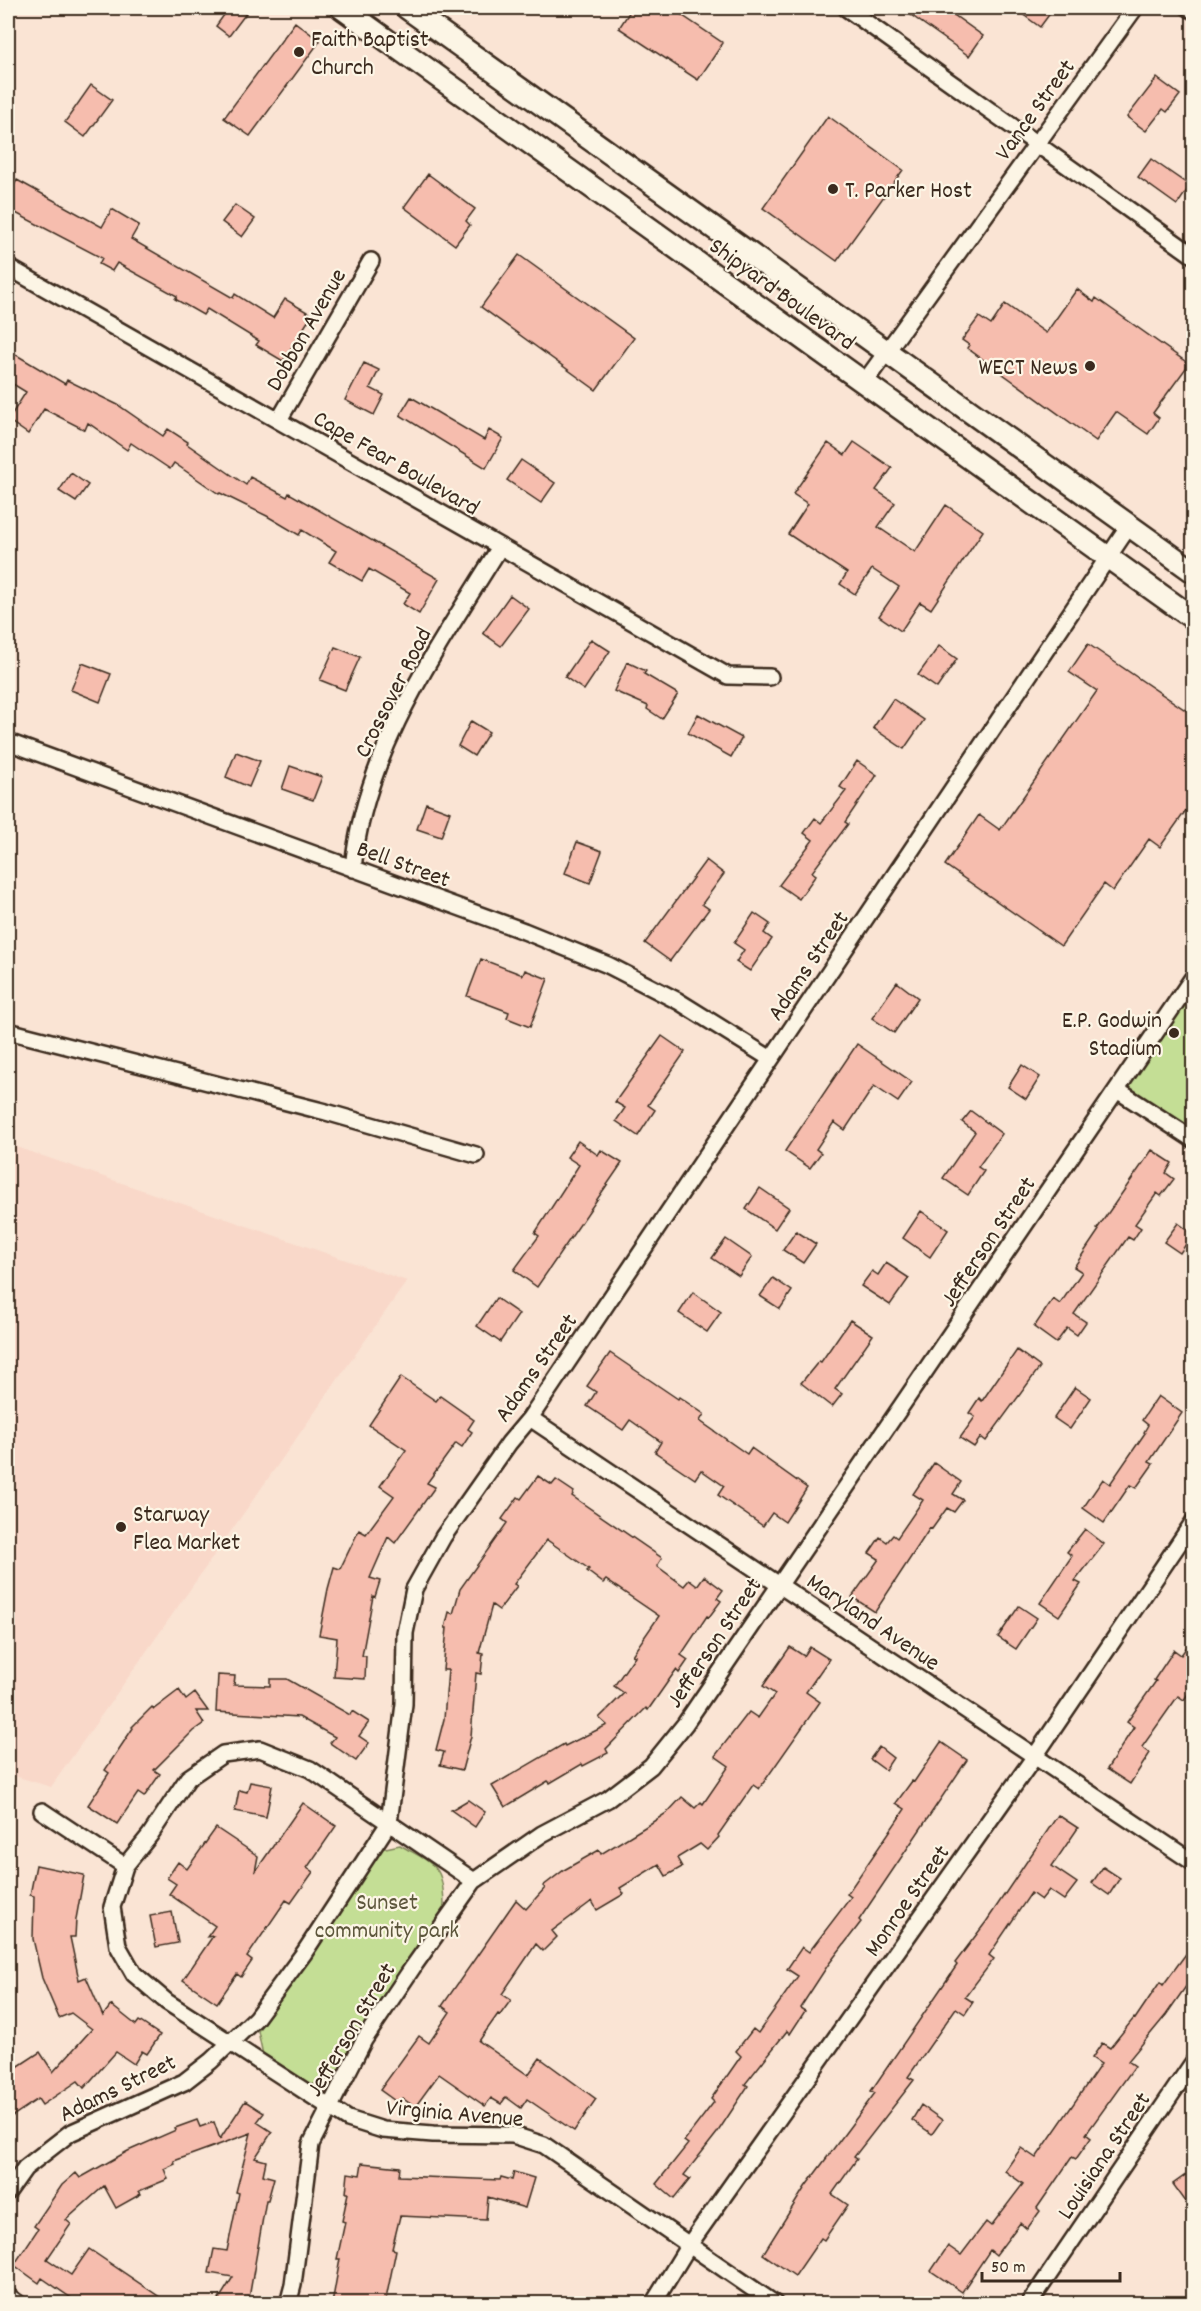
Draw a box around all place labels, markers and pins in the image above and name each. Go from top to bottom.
place label: Faith Baptist Church [311,24,429,86]
marker: Faith Baptist Church [292,45,306,59]
place label: T. Parker Host [845,175,972,209]
marker: T. Parker Host [826,182,840,196]
place label: WECT News [978,352,1078,386]
marker: WECT News [1083,359,1097,373]
place label: E.P. Godwin Stadium [1062,1005,1162,1067]
marker: E.P. Godwin Stadium [1167,1026,1181,1040]
place label: Starway Flea Market [133,1499,240,1561]
marker: Starway Flea Market [114,1520,128,1534]

